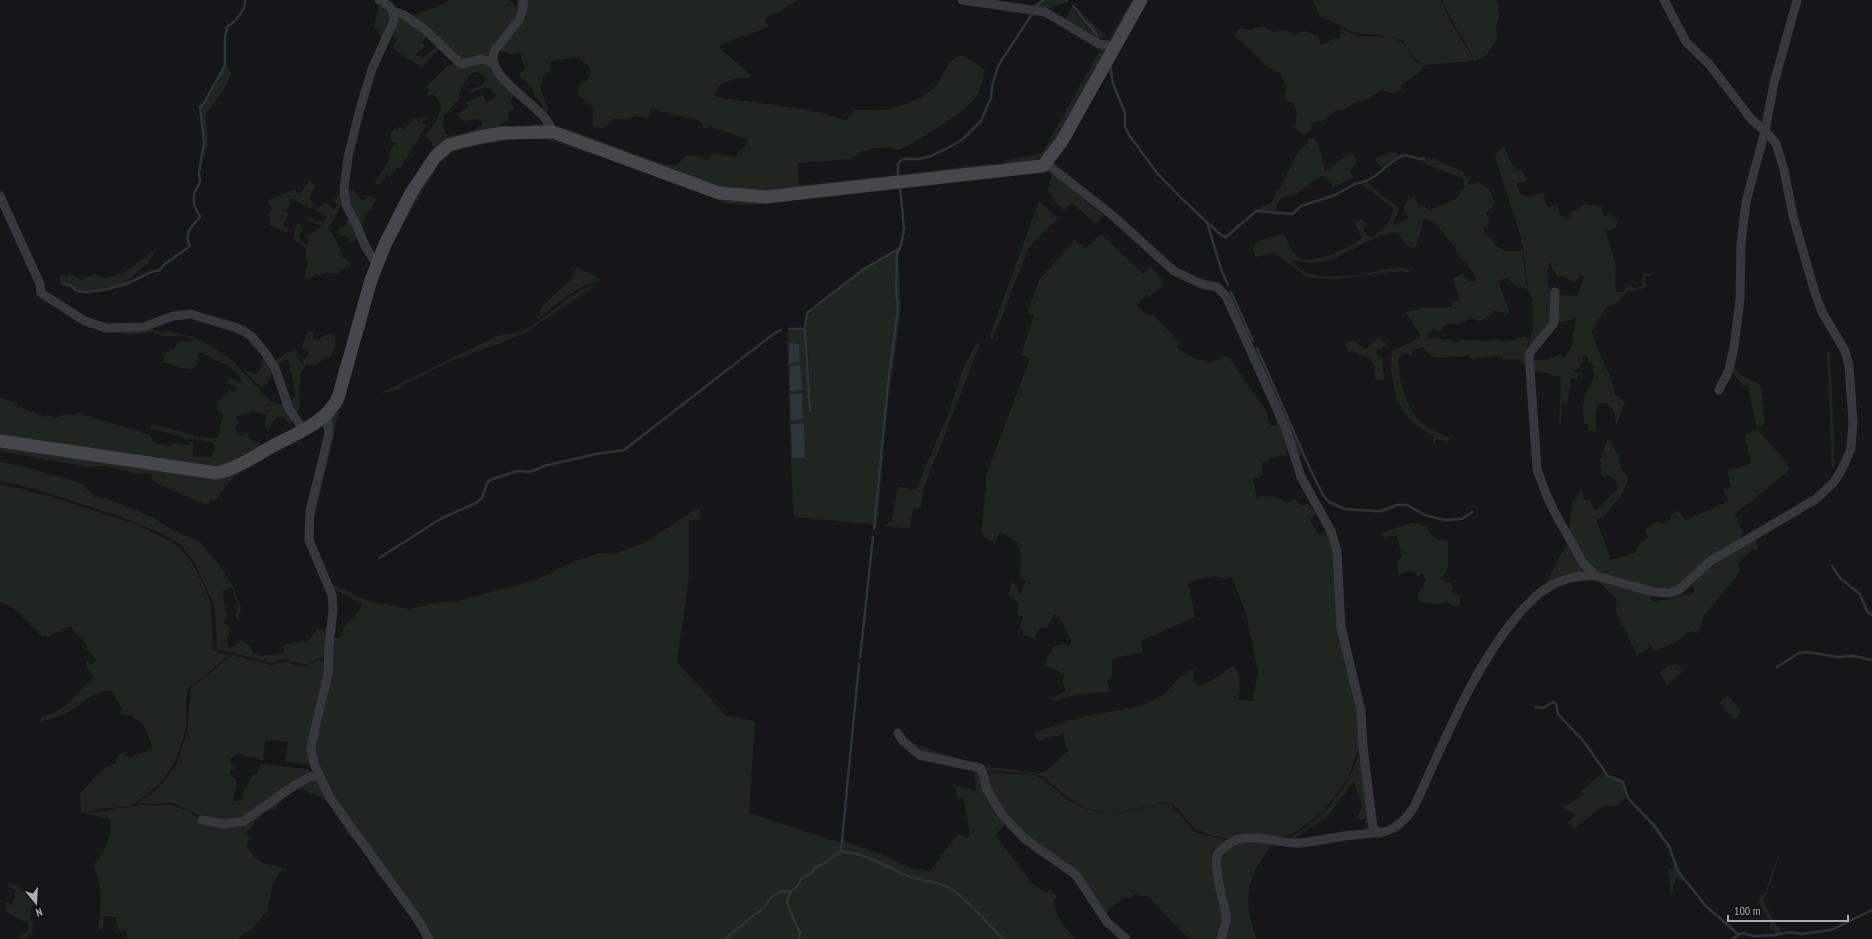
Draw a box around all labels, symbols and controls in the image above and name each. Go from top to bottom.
north arrow [16,883,56,923]
scale bar [1728,897,1848,923]
text: 100 m [1734,903,1761,918]
text: N [34,905,44,920]

